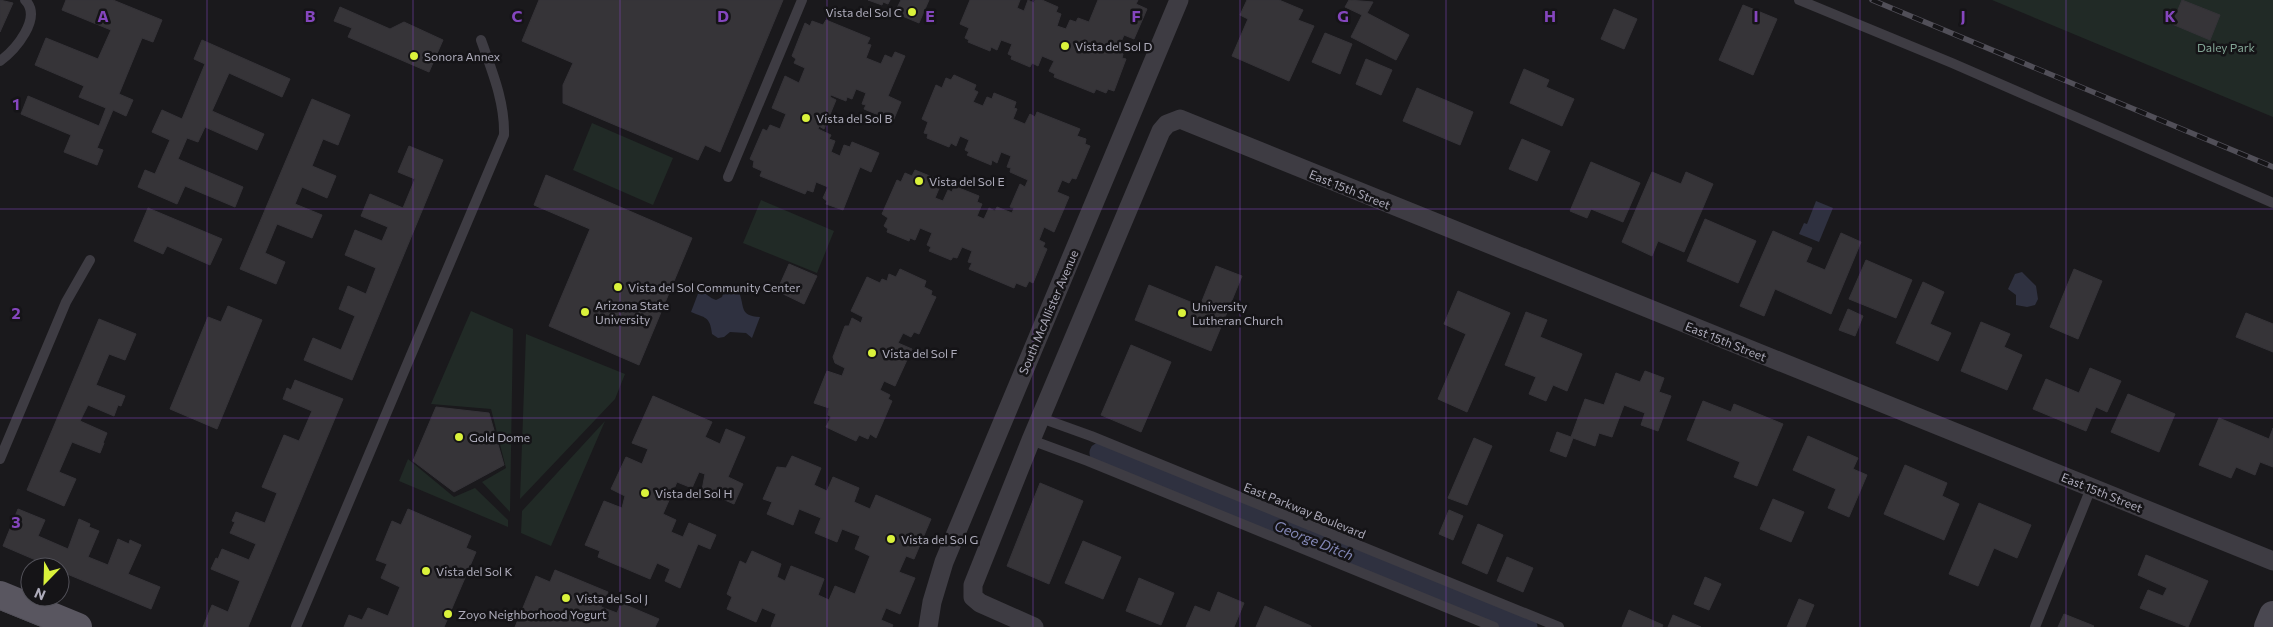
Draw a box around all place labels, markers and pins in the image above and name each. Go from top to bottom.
place label: Vista del Sol C [825,5,902,19]
marker: Vista del Sol C [906,6,918,18]
place label: Vista del Sol D [1075,39,1152,53]
marker: Vista del Sol D [1059,40,1071,52]
place label: Sonora Annex [424,49,501,63]
marker: Sonora Annex [408,50,420,62]
place label: Vista del Sol B [816,111,892,125]
marker: Vista del Sol B [800,112,812,124]
place label: Vista del Sol E [929,174,1005,188]
marker: Vista del Sol E [913,175,925,187]
place label: Vista del Sol Community Center [628,280,800,294]
marker: Vista del Sol Community Center [612,281,624,293]
place label: Arizona State University [595,298,669,326]
place label: University Lutheran Church [1192,299,1283,327]
marker: Arizona State University [579,306,591,318]
marker: University Lutheran Church [1176,307,1188,319]
place label: Vista del Sol F [882,346,957,360]
marker: Vista del Sol F [866,347,878,359]
place label: Gold Dome [469,430,530,444]
marker: Gold Dome [453,431,465,443]
place label: Vista del Sol H [655,486,732,500]
marker: Vista del Sol H [639,487,651,499]
place label: Vista del Sol G [901,532,978,546]
marker: Vista del Sol G [885,533,897,545]
place label: Vista del Sol K [436,564,512,578]
marker: Vista del Sol K [420,565,432,577]
place label: Vista del Sol J [576,591,648,606]
marker: Vista del Sol J [560,592,572,604]
place label: Zoyo Neighborhood Yogurt [458,607,607,621]
marker: Zoyo Neighborhood Yogurt [442,608,454,620]

